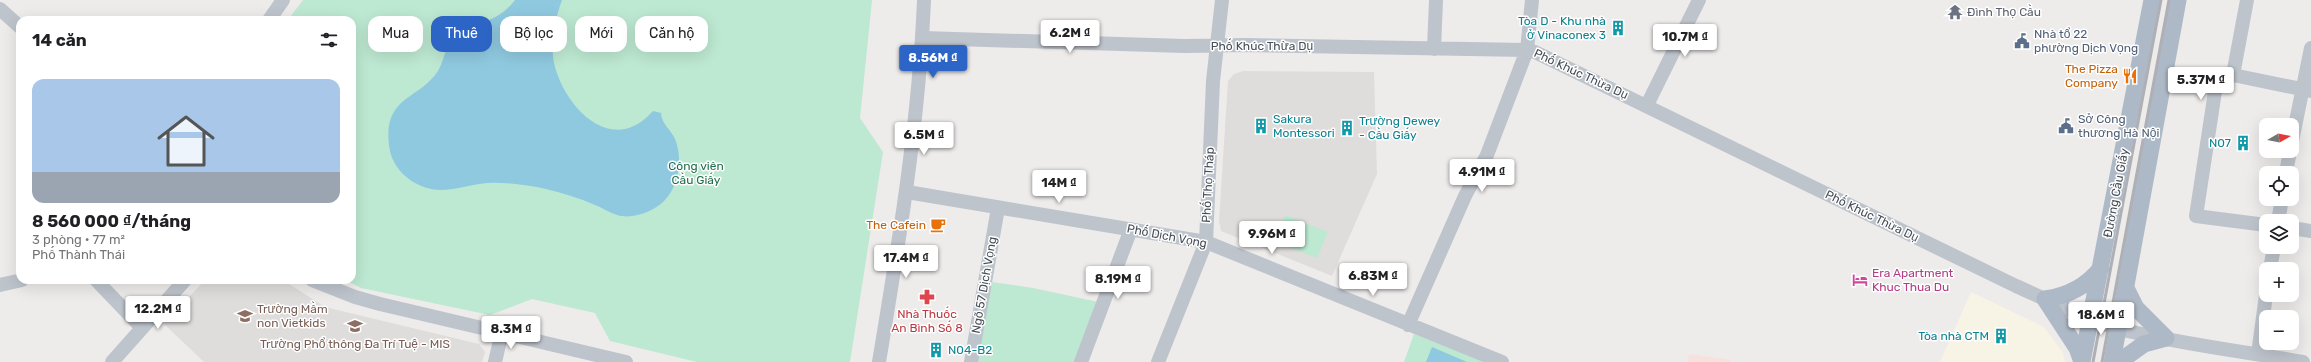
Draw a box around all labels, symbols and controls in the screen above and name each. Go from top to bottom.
temple icon: Đình Thọ Cầu [1946,3,1964,21]
place label: Đình Thọ Cầu [1967,4,2041,19]
place label: Tòa D - Khu nhà ở Vinaconex 3 [1518,14,1606,42]
chip: Mua [368,16,423,52]
chip: Thuê [431,16,492,52]
chip: Bộ lọc [500,16,567,52]
chip: Mới [575,16,627,52]
chip: Căn hộ [635,16,708,52]
building icon: Tòa D - Khu nhà ở Vinaconex 3 [1609,19,1627,37]
pin: 6.2M ₫ [1037,20,1103,54]
pin: 10.7M ₫ [1648,24,1722,58]
text: 6.2M ₫ [1050,25,1090,40]
place label: Nhà tổ 22 phường Dịch Vọng [2034,27,2138,55]
icon: filters [318,29,340,51]
text: 10.7M ₫ [1662,29,1708,44]
text: 14 căn [32,30,87,50]
public building icon: Nhà tổ 22 phường Dịch Vọng [2013,32,2031,50]
street label: Phố Khúc Thừa Dụ [1211,38,1313,53]
pin: 8.56M ₫ [896,45,970,79]
street label: Phố Khúc Thừa Dụ [1532,46,1631,102]
text: 8.56M ₫ [908,50,958,65]
place label: The Pizza Company [2065,62,2118,90]
restaurant icon: The Pizza Company [2121,67,2139,85]
pin: 5.37M ₫ [2164,67,2238,101]
text: 5.37M ₫ [2177,72,2225,87]
icon: home [150,105,222,177]
place label: Sakura Montessori [1273,112,1335,140]
place label: Sở Công thương Hà Nội [2078,112,2159,140]
place label: Trường Dewey - Cầu Giấy [1359,114,1441,142]
building icon: Sakura Montessori [1252,117,1270,135]
public building icon: Sở Công thương Hà Nội [2057,117,2075,135]
north arrow [2259,118,2299,158]
map controls [2259,118,2299,350]
building icon: Trường Dewey - Cầu Giấy [1338,119,1356,137]
pin: 6.5M ₫ [891,122,957,156]
text: 6.5M ₫ [904,127,944,142]
building icon: N07 [2234,134,2252,152]
place label: N07 [2209,136,2231,150]
street label: Phố Thọ Tháp [1198,147,1217,223]
street label: Đường Cầu Giấy [2100,147,2132,239]
park label: Công viên Cầu Giấy [668,159,724,187]
pin: 4.91M ₫ [1445,159,1519,193]
text: 4.91M ₫ [1459,164,1505,179]
button: locate [2259,166,2299,206]
pin: 14M ₫ [1031,170,1087,204]
text: 14M ₫ [1041,175,1077,190]
street label: Phố Khúc Thừa Dụ [1823,187,1921,245]
text: 8 560 000 ₫/tháng [32,211,191,231]
button: layers [2259,214,2299,254]
cafe icon: The Cafein [929,216,947,234]
place label: The Cafein [866,218,926,232]
street label: Phố Dịch Vọng [1126,221,1208,251]
pin: 9.96M ₫ [1235,221,1309,255]
text: 9.96M ₫ [1248,226,1296,241]
text: 3 phòng · 77 m² [32,232,125,247]
street label: Ngõ 57 Dịch Vọng [969,236,999,334]
pin: 17.4M ₫ [869,245,943,279]
text: Phố Thành Thái [32,247,125,262]
text: 17.4M ₫ [883,250,929,265]
button: + [2259,262,2299,302]
pin: 6.83M ₫ [1336,263,1410,297]
pin: 8.19M ₫ [1081,266,1155,300]
place label: Era Apartment Khuc Thua Du [1872,266,1954,294]
text: 6.83M ₫ [1348,268,1398,283]
text: 8.19M ₫ [1095,271,1141,286]
hotel icon: Era Apartment Khuc Thua Du [1851,271,1869,289]
pharmacy icon: Nhà Thuốc An Bình Số 8 [918,288,936,306]
pin: 12.2M ₫ [121,296,195,330]
text: 12.2M ₫ [134,301,182,316]
place label: Trường Mầm non Vietkids [257,301,328,330]
pin: 18.6M ₫ [2064,302,2138,336]
place label: Nhà Thuốc An Bình Số 8 [891,306,963,335]
school or university icon: Trường Mầm non Vietkids [236,307,254,325]
text: 18.6M ₫ [2077,307,2125,322]
button: − [2259,310,2299,350]
pin: 8.3M ₫ [478,316,544,350]
school or university icon: Trường Phổ thông Đa Trí Tuệ - MIS [346,317,364,335]
text: 8.3M ₫ [490,321,532,336]
building icon: Tòa nhà CTM [1992,327,2010,345]
place label: Tòa nhà CTM [1918,329,1989,343]
place label: Trường Phổ thông Đa Trí Tuệ - MIS [260,337,450,351]
building icon: N04-B2 [927,341,945,359]
place label: N04-B2 [948,343,992,357]

